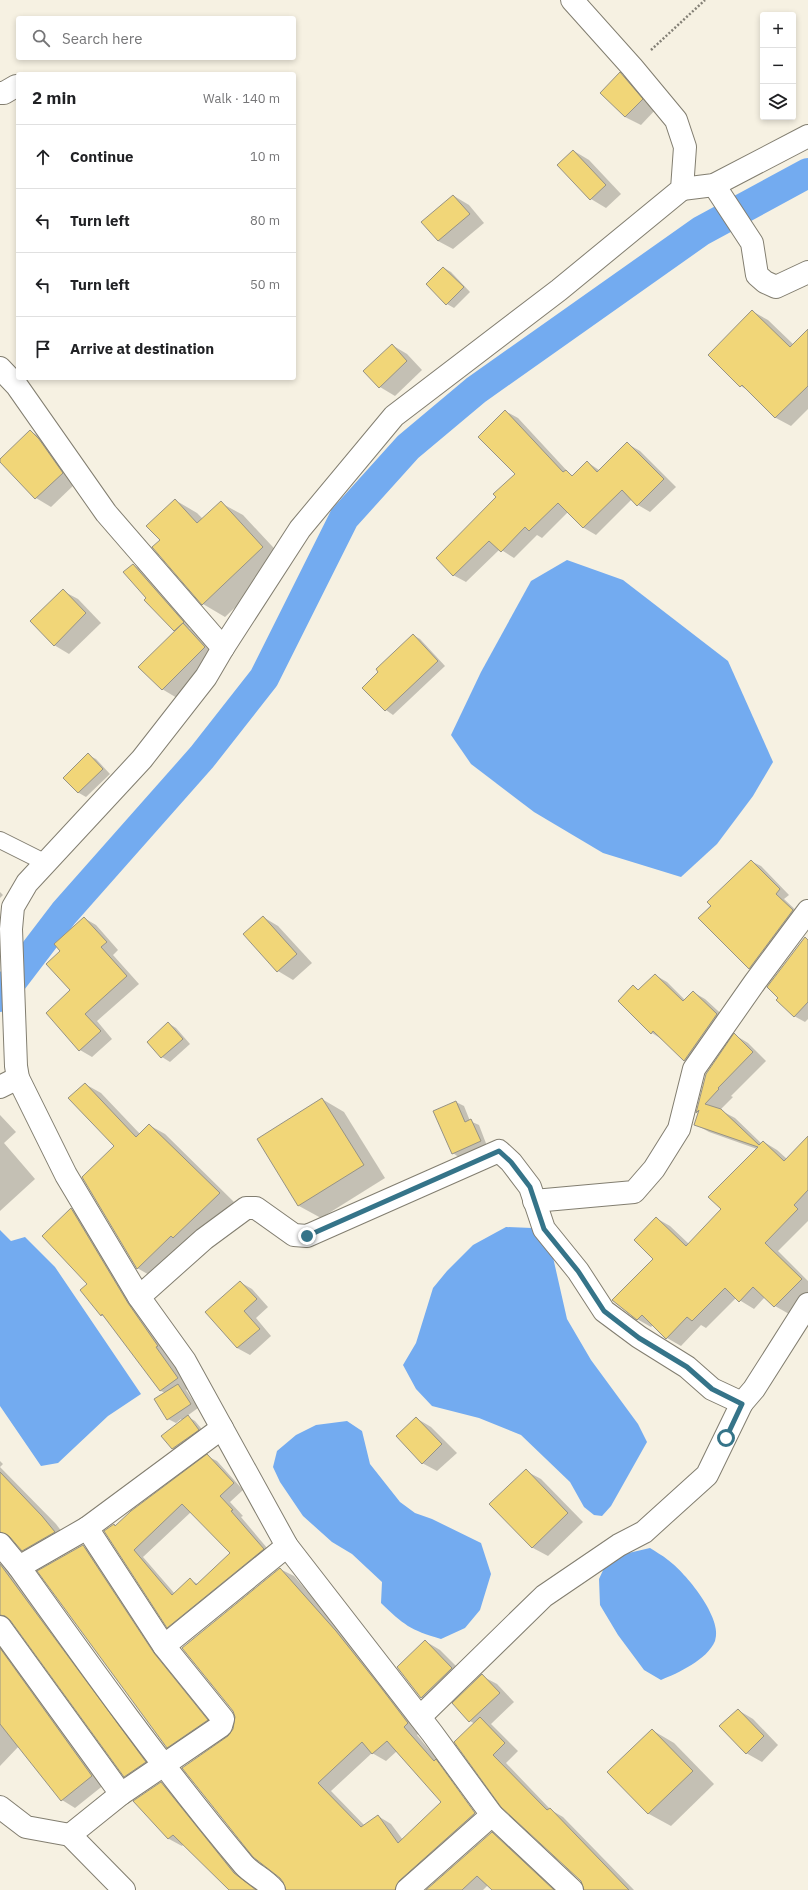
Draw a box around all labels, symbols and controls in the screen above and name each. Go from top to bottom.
map controls [760,12,796,120]
button: + [760,12,796,48]
search box [16,16,296,60]
icon: search [30,27,52,49]
text: Search here [62,29,142,48]
button: − [760,48,796,84]
button: layers [760,84,796,120]
text: 2 min [32,87,76,109]
text: Walk · 140 m [203,90,280,107]
icon: ahead [32,146,54,168]
text: Continue [70,147,134,166]
text: 10 m [250,148,280,165]
icon: left [32,210,54,232]
text: Turn left [70,211,130,230]
text: 80 m [250,212,280,229]
icon: left [32,274,54,296]
text: Turn left [70,275,130,294]
text: 50 m [250,276,280,293]
icon: arrive [32,338,54,360]
text: Arrive at destination [70,339,214,358]
route end [298,1227,316,1245]
route start [717,1429,735,1447]

